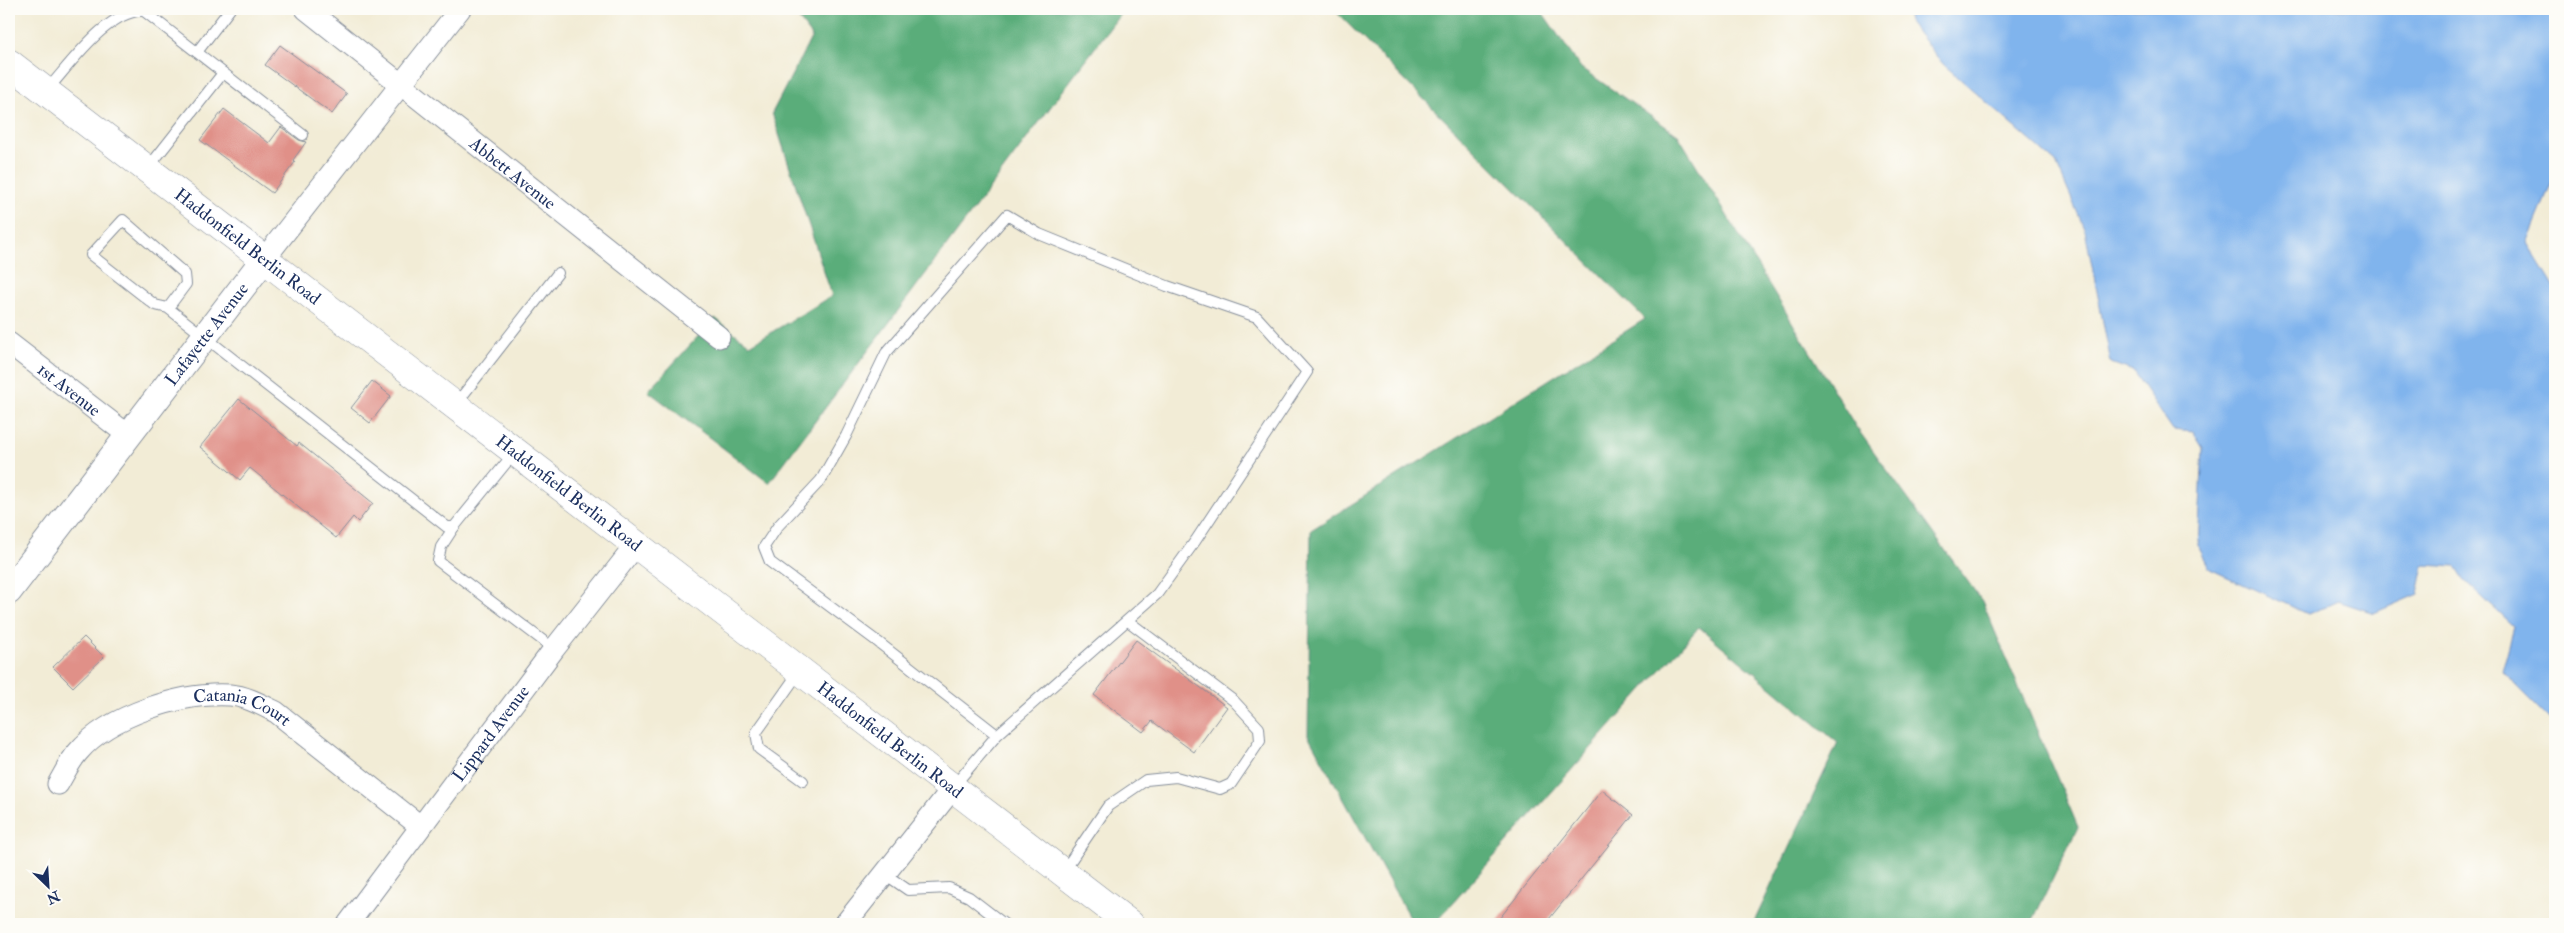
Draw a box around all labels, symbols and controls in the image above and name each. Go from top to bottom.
street label: Abbett Avenue [464,131,561,215]
street label: Haddonfield Berlin Road [170,183,326,310]
street label: Lafayette Avenue [160,278,254,390]
street label: 1st Avenue [33,358,106,422]
street label: Haddonfield Berlin Road [491,430,647,557]
street label: Haddonfield Berlin Road [812,676,968,803]
street label: Lippard Avenue [447,680,535,786]
street label: Catania Court [192,683,296,731]
north arrow [22,860,72,910]
text: N [44,887,63,908]

